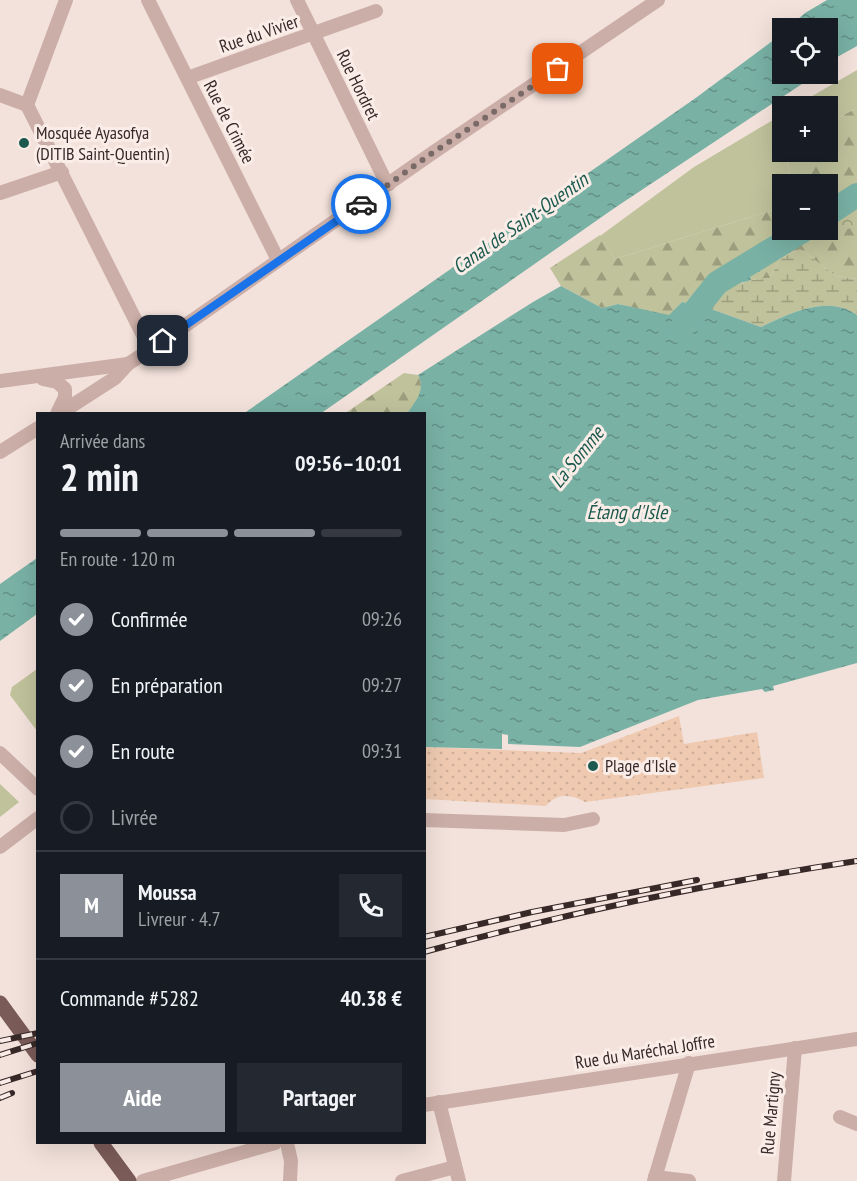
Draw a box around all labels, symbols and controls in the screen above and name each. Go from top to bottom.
street label: Rue du Vivier [216,9,301,58]
map controls [772,18,838,240]
button: locate [772,18,838,84]
pin [532,43,583,94]
street label: Rue Hordret [332,46,385,124]
icon: bag [541,52,574,85]
street label: Rue de Crimée [199,76,260,167]
button: + [772,96,838,162]
place label: Mosquée Ayasofya (DITIB Saint-Quentin) [36,121,170,165]
marker: Mosquée Ayasofya (DITIB Saint-Quentin) [17,136,31,150]
water label: Canal de Saint-Quentin [447,166,594,279]
courier [331,174,391,234]
button: − [772,174,838,240]
icon: car [345,188,378,221]
pin [137,315,188,366]
icon: home [146,324,179,357]
water label: La Somme [544,420,611,493]
text: Arrivée dans [60,428,145,454]
text: 09:56–10:01 [295,449,402,477]
text: 2 min [60,451,139,502]
water label: Étang d'Isle [587,499,669,525]
text: En route · 120 m [60,546,175,572]
icon: check [60,603,93,636]
text: Confirmée [111,605,188,633]
text: 09:26 [362,606,402,632]
icon: check [60,669,93,702]
text: En préparation [111,671,223,699]
text: 09:27 [362,672,402,698]
icon: check [60,735,93,768]
text: En route [111,737,175,765]
text: 09:31 [362,738,402,764]
place label: Plage d'Isle [605,754,677,777]
marker: Plage d'Isle [586,759,600,773]
text: Livrée [111,803,157,831]
button: phone [339,874,402,937]
text: Moussa [138,878,197,906]
text: M [84,891,99,919]
text: Livreur · 4.7 [138,906,221,932]
text: Commande #5282 [60,984,199,1012]
text: 40.38 € [340,984,402,1012]
street label: Rue du Maréchal Joffre [573,1029,716,1074]
button: Aide [60,1063,225,1132]
button: Partager [237,1063,402,1132]
street label: Rue Martigny [755,1070,786,1155]

